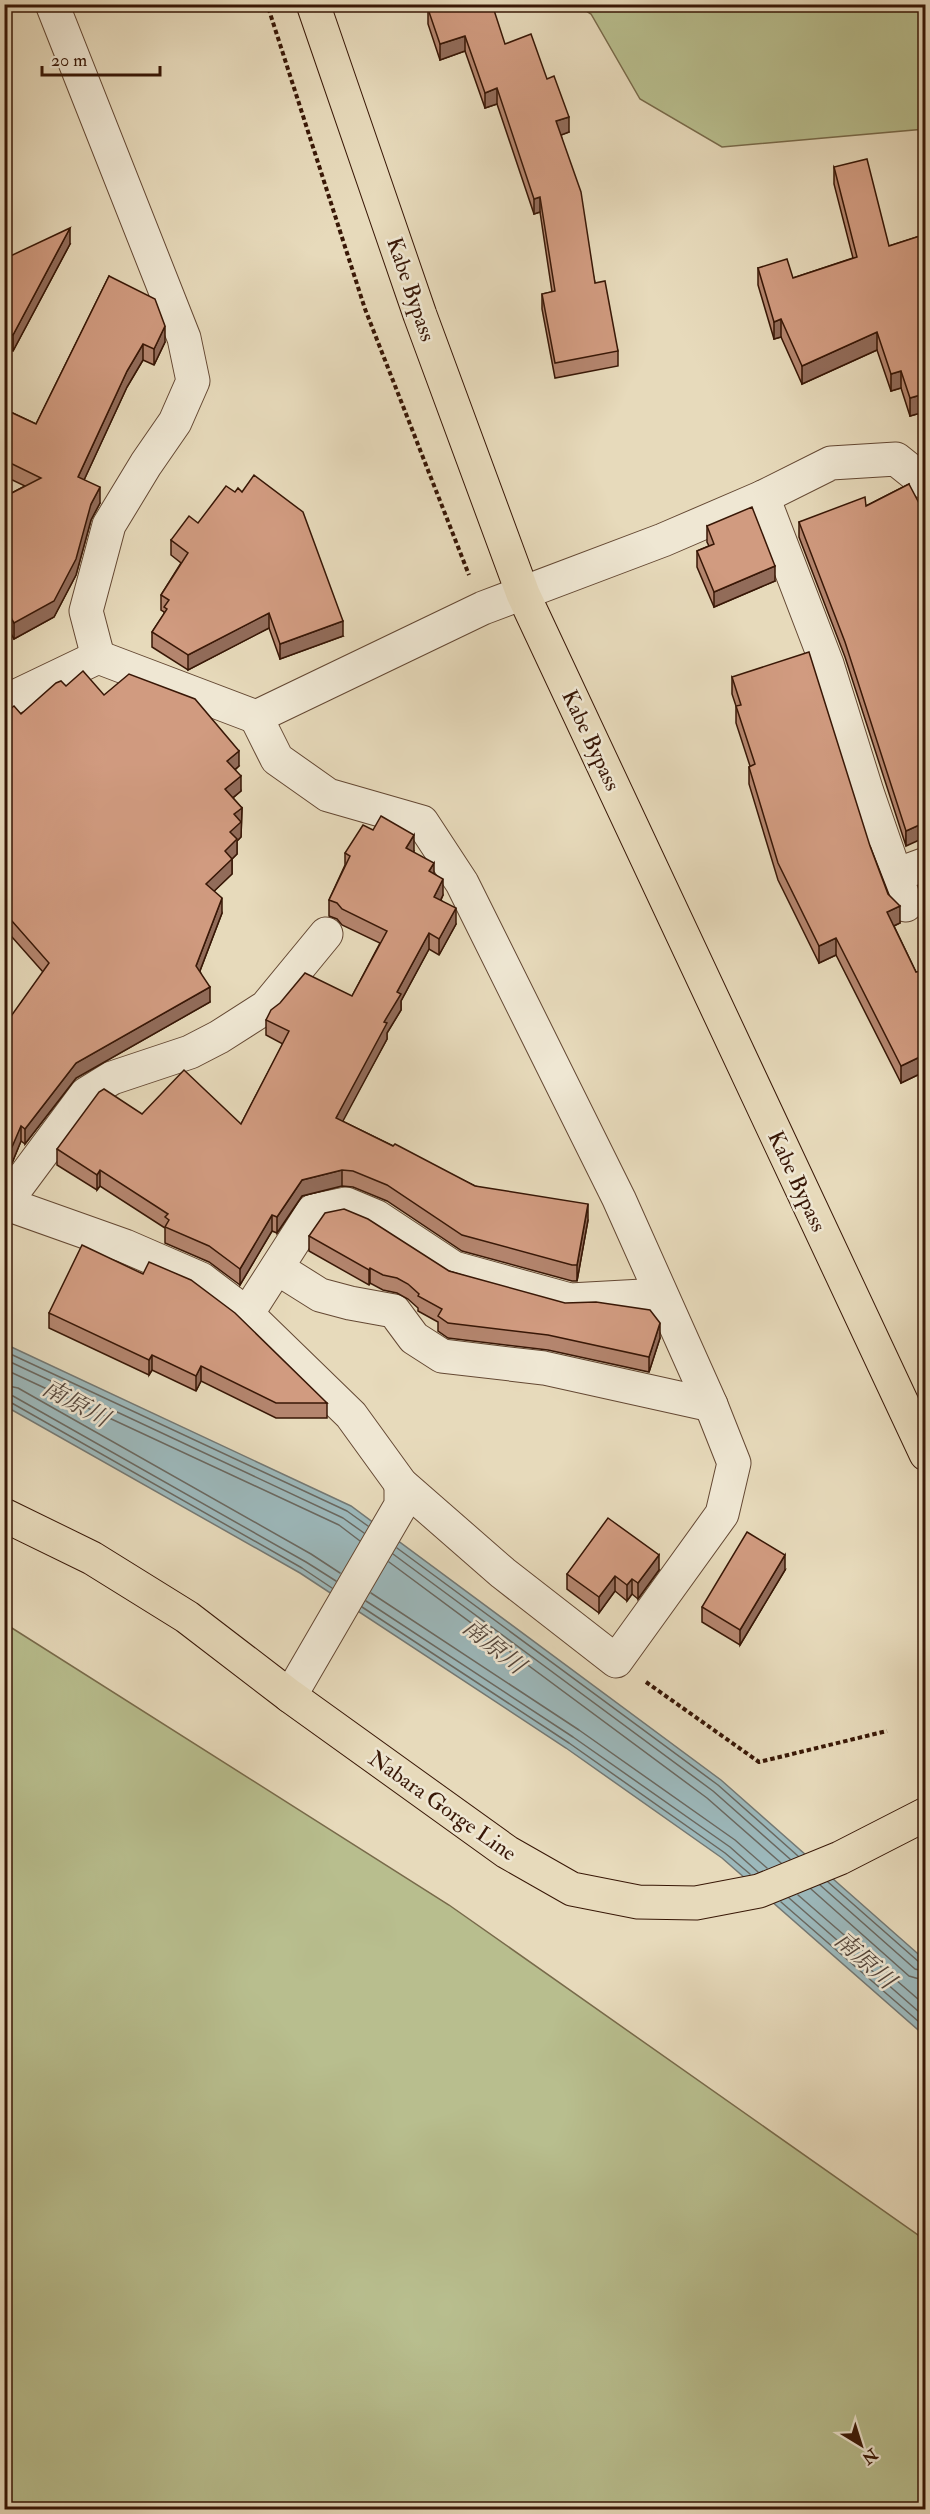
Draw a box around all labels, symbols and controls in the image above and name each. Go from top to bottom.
scale bar [42,39,160,77]
text: 20 m [51,49,87,72]
street label: Kabe Bypass [379,234,442,345]
street label: Kabe Bypass [555,685,627,796]
street label: Kabe Bypass [761,1126,833,1237]
water label: 南原川 [37,1372,117,1436]
water label: 南原川 [456,1612,534,1683]
street label: Nabara Gorge Line [363,1744,522,1867]
water label: 南原川 [828,1925,904,1998]
north arrow [831,2415,891,2475]
text: N [857,2443,882,2469]

